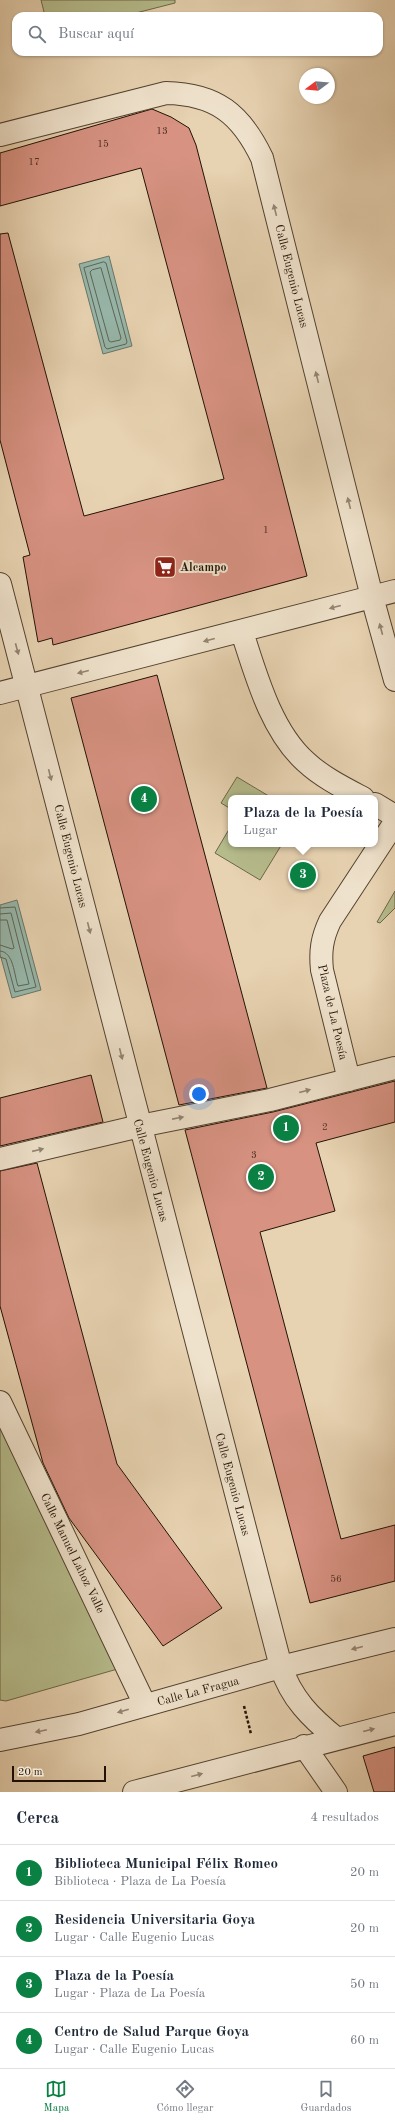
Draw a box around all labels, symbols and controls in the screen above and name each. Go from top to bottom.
search box [12,12,383,56]
icon: search [26,23,48,45]
text: Buscar aquí [58,27,134,42]
north arrow [299,68,335,104]
house number: 13 [156,126,168,136]
house number: 15 [97,139,109,149]
house number: 17 [28,157,40,167]
one-way arrow [272,204,278,216]
street label: Calle Eugenio Lucas [272,223,310,329]
one-way arrow [314,371,320,383]
one-way arrow [345,497,351,509]
house number: 1 [263,525,269,535]
supermarket icon: Alcampo [152,554,178,580]
place label: Alcampo [180,562,227,574]
one-way arrow [328,604,340,610]
one-way arrow [378,623,384,635]
one-way arrow [203,638,215,644]
one-way arrow [14,643,20,655]
one-way arrow [77,670,89,676]
one-way arrow [47,769,53,781]
pin: 4 [131,784,157,814]
popup [228,795,378,847]
street label: Calle Eugenio Lucas [51,803,89,909]
text: Plaza de la Poesía [243,806,363,821]
text: Lugar [243,824,277,837]
pin: 3 [290,860,316,890]
one-way arrow [86,922,92,934]
street label: Plaza de La Poesía [315,963,349,1061]
one-way arrow [119,1048,125,1060]
your location [189,1084,209,1104]
one-way arrow [299,1088,311,1094]
pin: 1 [273,1113,299,1143]
one-way arrow [172,1115,184,1121]
street label: Calle Eugenio Lucas [131,1118,170,1223]
house number: 2 [322,1122,328,1132]
one-way arrow [32,1146,44,1152]
house number: 3 [251,1150,257,1160]
pin: 2 [248,1162,274,1192]
street label: Calle Eugenio Lucas [213,1432,252,1537]
street label: Calle Manuel Lahoz Valle [38,1492,107,1616]
house number: 56 [330,1574,342,1584]
one-way arrow [351,1646,363,1652]
street label: Calle La Fragua [156,1675,241,1709]
one-way arrow [117,1708,129,1714]
one-way arrow [363,1726,375,1732]
one-way arrow [35,1729,47,1735]
scale bar [12,1764,106,1783]
text: 20 m [18,1767,43,1778]
one-way arrow [192,1772,204,1778]
text: Cerca [16,1810,59,1827]
text: 4 resultados [311,1811,379,1824]
text: Biblioteca Municipal Félix Romeo [54,1857,278,1872]
text: 1 [25,1866,33,1879]
text: 20 m [350,1866,379,1879]
text: Biblioteca · Plaza de La Poesía [54,1875,226,1888]
text: Residencia Universitaria Goya [54,1913,255,1928]
text: 2 [25,1922,33,1935]
text: 20 m [350,1922,379,1935]
text: Lugar · Calle Eugenio Lucas [54,1931,214,1944]
text: Plaza de la Poesía [54,1969,174,1984]
text: 3 [25,1978,33,1991]
text: 50 m [350,1978,379,1991]
text: Lugar · Plaza de La Poesía [54,1987,205,2000]
text: Centro de Salud Parque Goya [54,2025,249,2040]
text: 4 [25,2034,33,2047]
text: 60 m [350,2034,379,2047]
text: Lugar · Calle Eugenio Lucas [54,2043,214,2056]
tab: Mapa [44,2078,69,2116]
tab: Cómo llegar [156,2078,213,2116]
tab: Guardados [301,2078,351,2116]

